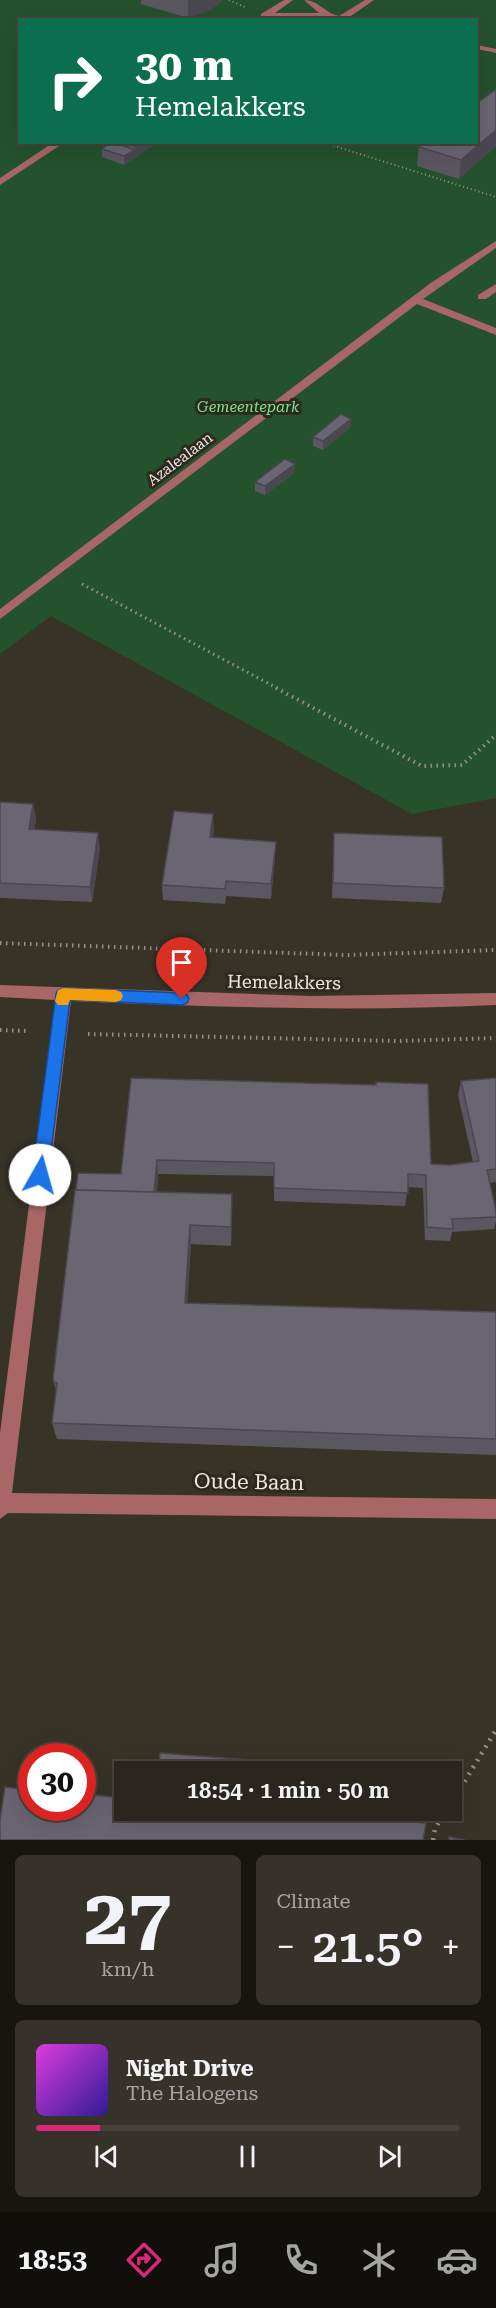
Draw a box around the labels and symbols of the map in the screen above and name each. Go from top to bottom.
park label: Gemeentepark [197,398,300,416]
street label: Azalealaan [144,428,216,489]
pin [156,937,207,999]
street label: Hemelakkers [227,971,341,993]
position arrow [8,1143,72,1207]
street label: Oude Baan [194,1469,305,1495]
speed limit sign: 30 [18,1743,96,1821]

